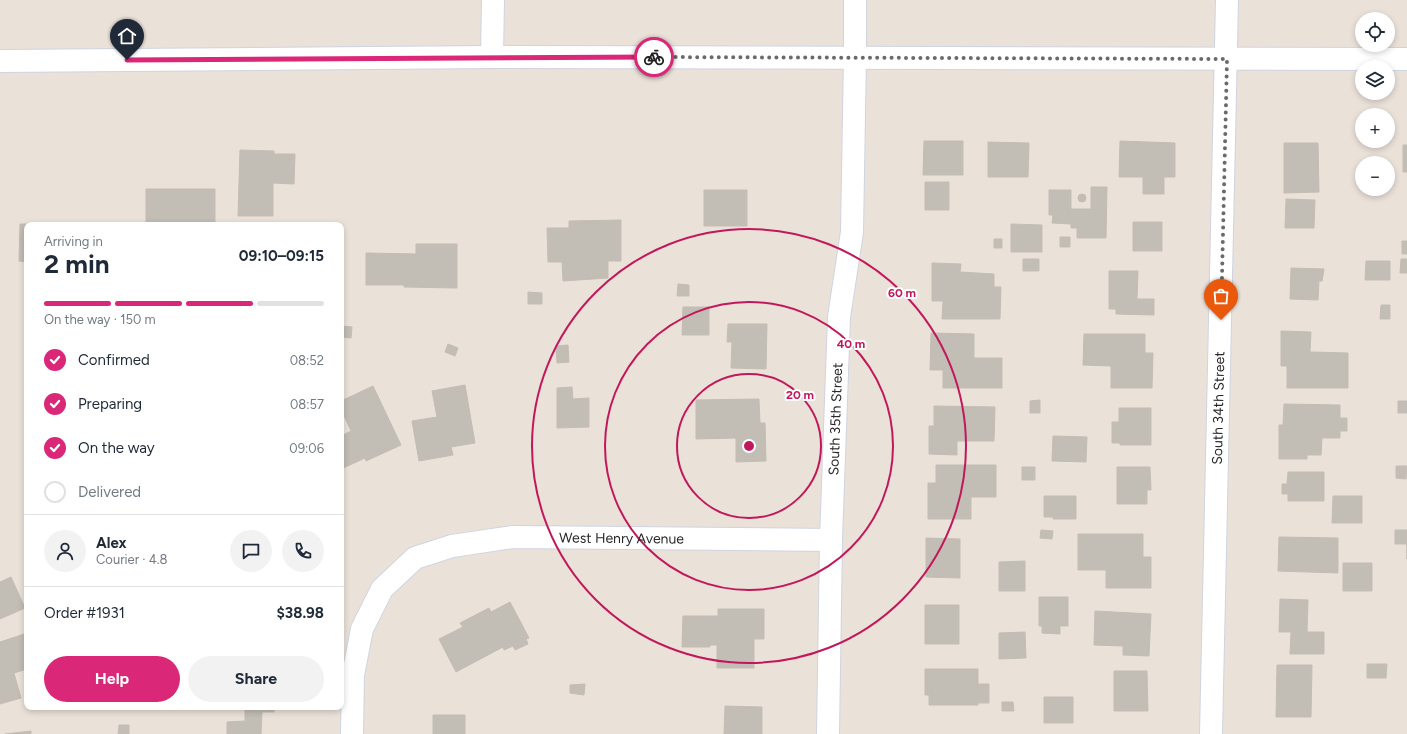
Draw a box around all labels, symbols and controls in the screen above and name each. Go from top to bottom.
map controls [1355,12,1395,196]
button: locate [1355,12,1395,52]
pin [110,19,144,60]
icon: home [116,25,138,47]
courier [634,37,674,77]
icon: bike [643,46,665,68]
button: layers [1355,60,1395,100]
button: + [1355,108,1395,148]
button: − [1355,156,1395,196]
text: Arriving in [44,234,103,249]
text: 09:10–09:15 [239,247,324,265]
text: 2 min [44,248,110,280]
pin [1204,279,1238,320]
icon: bag [1210,285,1232,307]
text: 60 m [888,286,916,300]
text: On the way · 150 m [44,312,156,327]
text: 40 m [837,337,865,351]
icon: check [44,349,66,371]
text: Confirmed [78,351,150,369]
street label: South 34th Street [1209,351,1228,465]
text: 08:52 [290,353,324,368]
street label: South 35th Street [825,363,846,476]
text: 20 m [786,388,814,402]
icon: check [44,393,66,415]
text: Preparing [78,395,142,413]
text: 08:57 [290,397,324,412]
icon: check [44,437,66,459]
text: On the way [78,439,155,457]
centre of rings [742,439,756,453]
text: 09:06 [289,441,324,456]
text: Delivered [78,483,141,501]
street label: West Henry Avenue [559,529,684,548]
button: person [44,530,86,572]
button: chat [230,530,272,572]
button: phone [282,530,324,572]
text: Alex [96,534,126,552]
text: Courier · 4.8 [96,552,168,567]
text: Order #1931 [44,604,125,622]
text: $38.98 [277,604,324,622]
button: Help [44,656,180,702]
button: Share [188,656,324,702]

